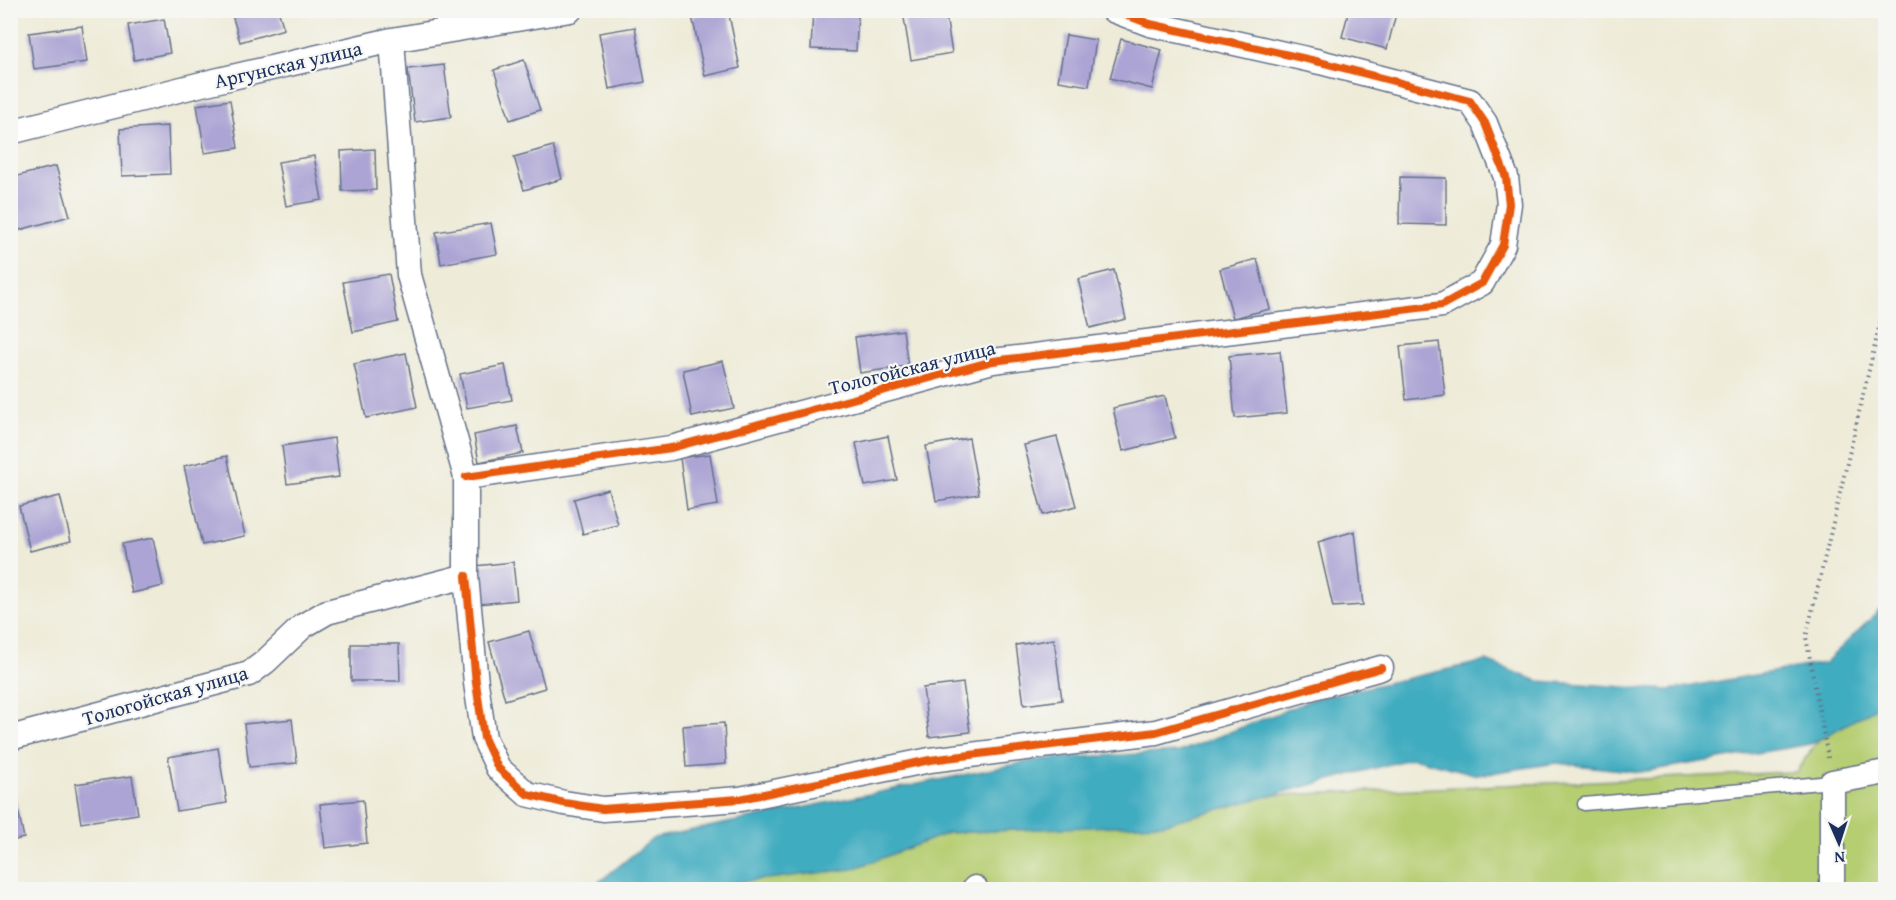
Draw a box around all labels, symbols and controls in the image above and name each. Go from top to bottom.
street label: Аргунская улица [211,33,365,95]
street label: Тологойская улица [826,332,999,402]
street label: Тологойская улица [79,657,251,732]
north arrow [1809,813,1869,873]
text: N [1834,846,1846,870]

